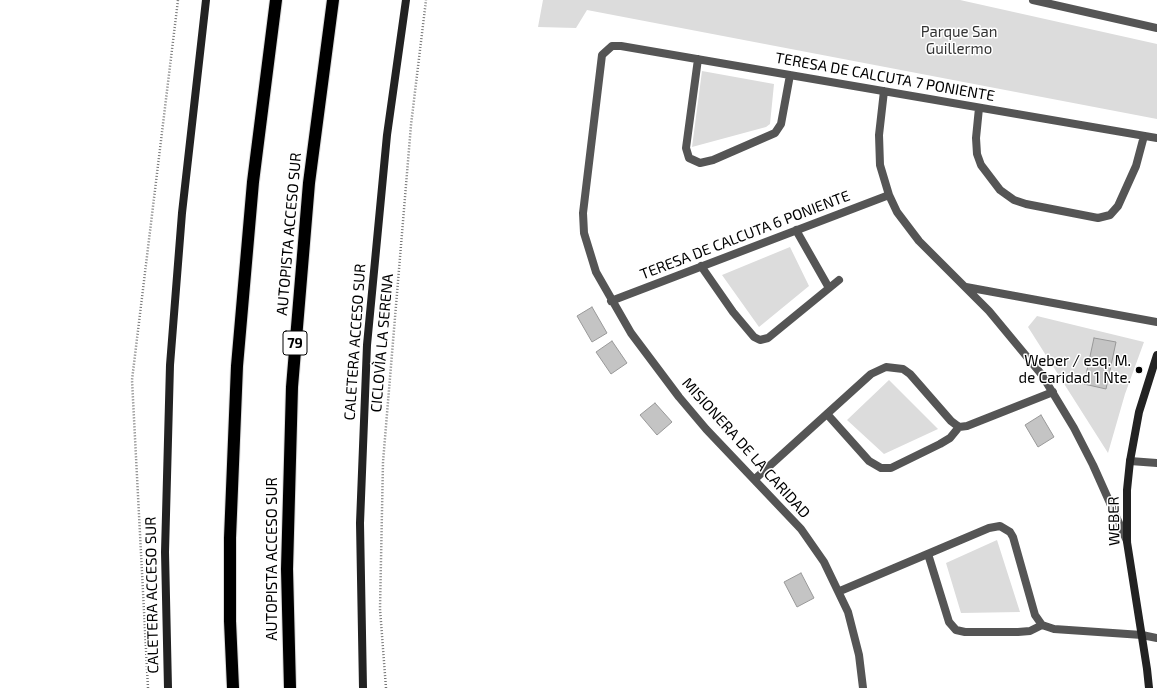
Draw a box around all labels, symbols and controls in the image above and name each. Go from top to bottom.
park label: Parque San Guillermo [921,23,997,58]
street label: TERESA DE CALCUTA 7 PONIENTE [774,49,996,105]
street label: AUTOPISTA ACCESO SUR [273,152,305,316]
street label: TERESA DE CALCUTA 6 PONIENTE [638,187,852,283]
street label: CALETERA ACCESO SUR [341,263,369,421]
street label: CICLOVÌA LA SERENA [367,273,397,413]
road number: 79 [283,331,307,355]
place label: Weber / esq. M. de Caridad 1 Nte. [1019,352,1131,387]
marker: Weber / esq. M. de Caridad 1 Nte. [1134,365,1144,375]
street label: MISIONERA DE LA CARIDAD [678,374,814,522]
street label: AUTOPISTA ACCESO SUR [263,477,281,641]
street label: WEBER [1105,496,1123,546]
street label: CALETERA ACCESO SUR [142,516,162,674]

